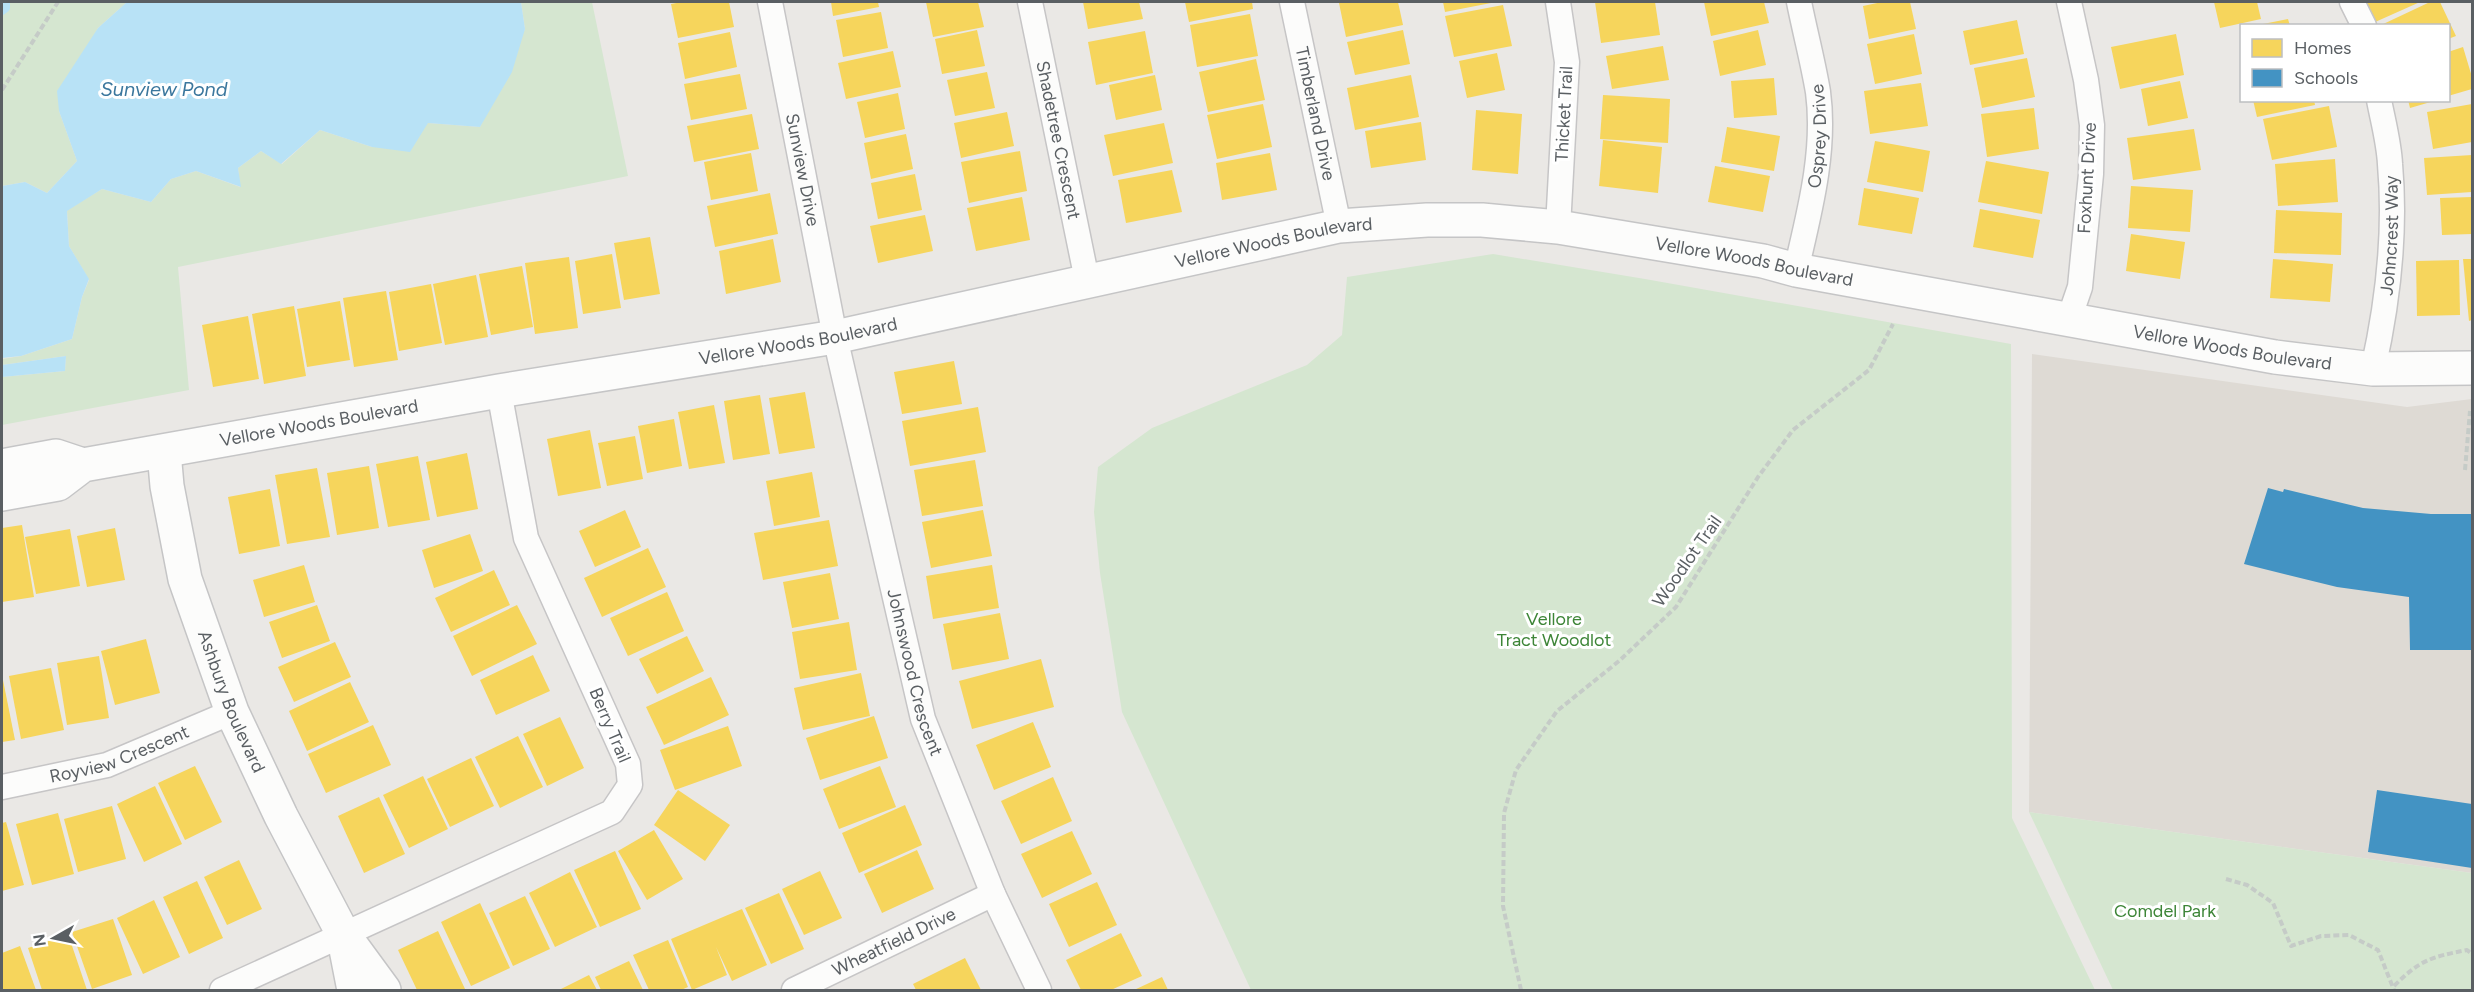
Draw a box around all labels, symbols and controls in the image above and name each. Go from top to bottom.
legend [2240,24,2450,102]
text: Homes [2294,37,2352,59]
street label: Timberland Drive [1291,45,1340,182]
street label: Shadetree Crescent [1031,59,1085,222]
street label: Thicket Trail [1551,65,1577,163]
text: Schools [2294,67,2358,89]
water label: Sunview Pond [100,77,228,101]
street label: Osprey Drive [1803,82,1831,190]
street label: Sunview Drive [781,112,824,228]
street label: Foxhunt Drive [2073,122,2101,234]
street label: Johncrest Way [2375,174,2403,297]
street label: Vellore Woods Boulevard [1173,213,1373,273]
street label: Vellore Woods Boulevard [1653,232,1855,291]
street label: Vellore Woods Boulevard [697,313,899,370]
street label: Vellore Woods Boulevard [2131,320,2333,375]
street label: Vellore Woods Boulevard [218,395,420,451]
street label: Woodlot Trail [1648,511,1726,611]
street label: Johnswood Crescent [882,587,948,759]
park label: Vellore Tract Woodlot [1497,608,1611,651]
street label: Ashbury Boulevard [193,628,270,776]
street label: Berry Trail [584,684,636,766]
street label: Royview Crescent [47,720,192,788]
park label: Comdel Park [2114,900,2216,922]
street label: Wheatfield Drive [829,903,959,981]
north arrow [24,908,84,968]
text: N [29,933,50,948]

